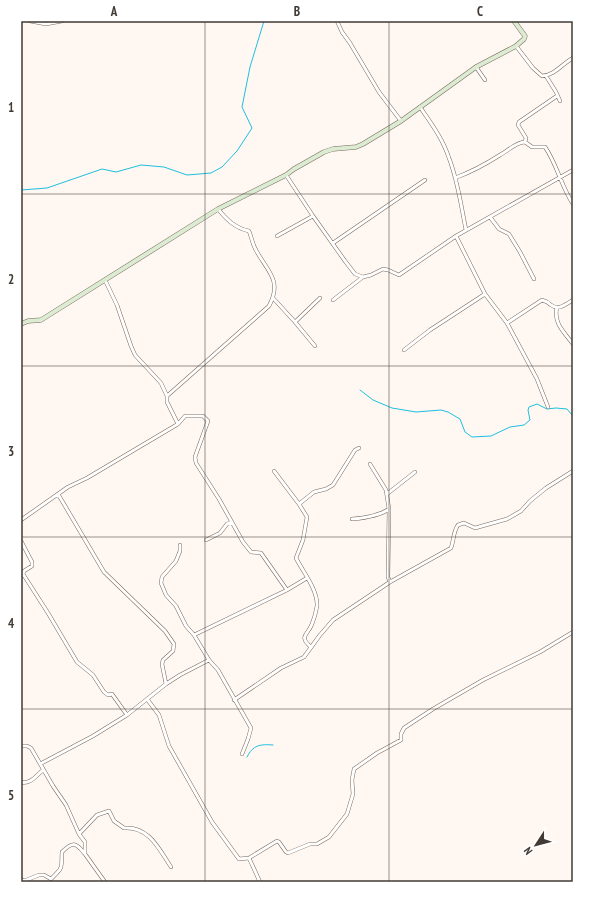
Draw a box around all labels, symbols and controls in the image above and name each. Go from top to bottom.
text: A [110,3,118,20]
text: B [294,3,300,20]
text: C [477,3,483,20]
text: 1 [8,99,14,116]
text: 2 [8,271,14,288]
text: 3 [8,443,14,460]
text: 4 [8,615,15,632]
text: 5 [8,787,14,804]
north arrow [516,825,556,865]
text: N [520,844,535,857]

